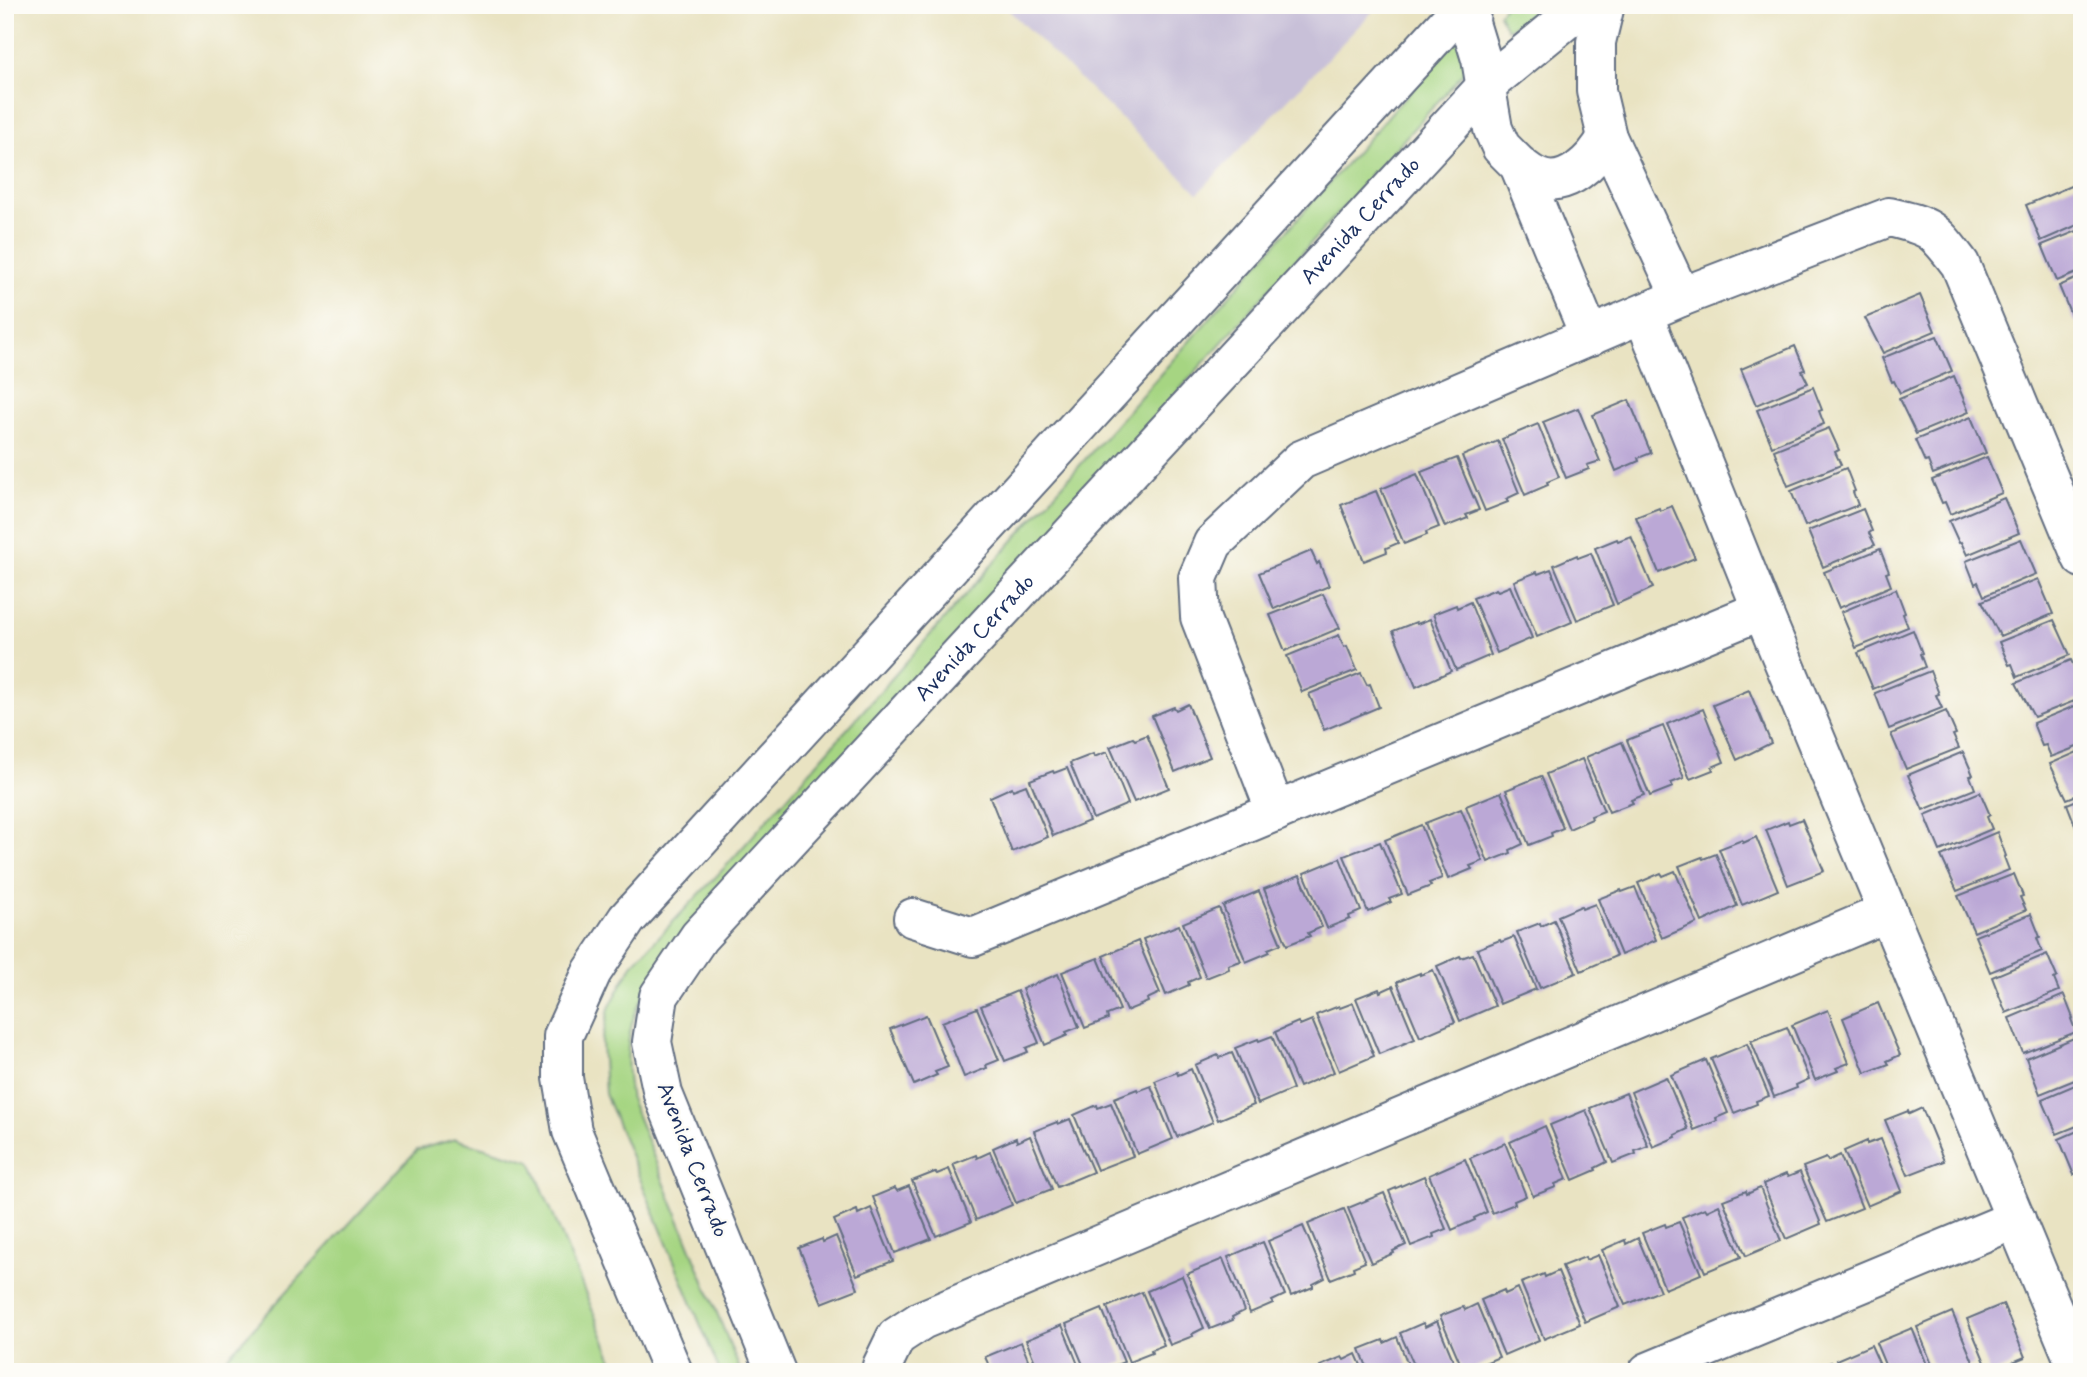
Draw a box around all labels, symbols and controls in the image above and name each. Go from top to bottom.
street label: Avenida Cerrado [1294,151,1428,292]
street label: Avenida Cerrado [909,568,1042,709]
street label: Avenida Cerrado [649,1078,735,1242]

